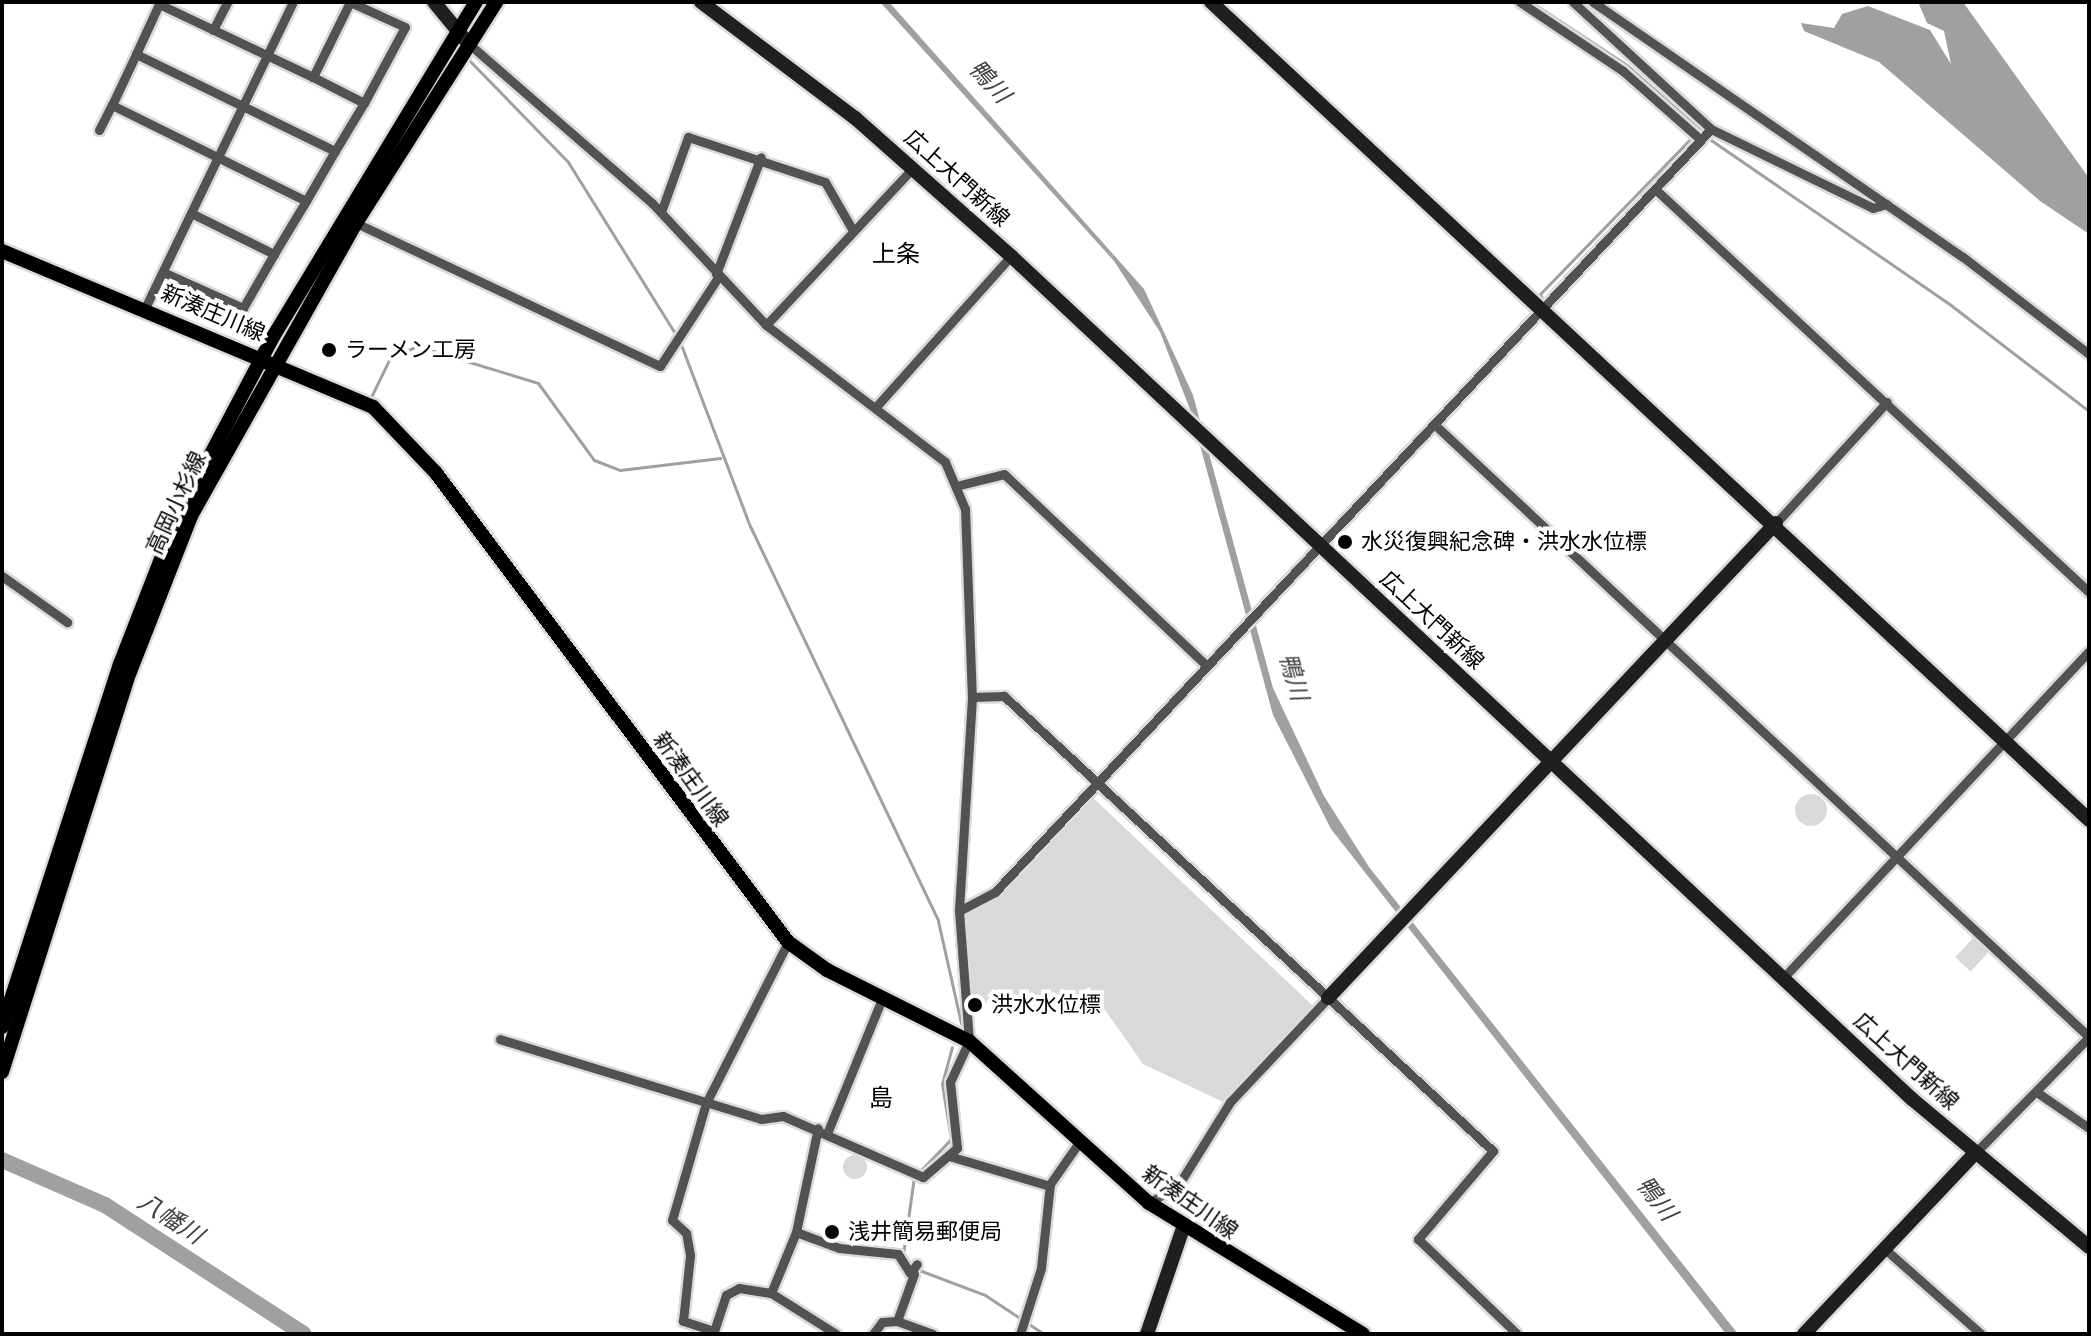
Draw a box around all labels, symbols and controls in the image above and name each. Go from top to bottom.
water label: 鴨川 [962,55,1016,109]
street label: 広上大門新線 [899,124,1015,232]
district label: 上条 [872,241,920,269]
street label: 新湊庄川線 [157,279,269,347]
place label: ラーメン工房 [345,337,477,363]
marker: ラーメン工房 [320,341,338,359]
street label: 高岡小杉線 [141,448,211,558]
place label: 水災復興紀念碑・洪水水位標 [1361,529,1647,555]
marker: 水災復興紀念碑・洪水水位標 [1336,533,1354,551]
street label: 広上大門新線 [1375,565,1489,675]
water label: 鴨川 [1273,650,1313,704]
street label: 新湊庄川線 [648,727,734,831]
place label: 洪水水位標 [991,992,1101,1018]
marker: 洪水水位標 [966,996,984,1014]
street label: 広上大門新線 [1848,1007,1964,1115]
district label: 島 [869,1085,893,1113]
street label: 新湊庄川線 [1137,1160,1243,1244]
water label: 鴨川 [1630,1171,1682,1227]
water label: 八幡川 [132,1187,208,1251]
place label: 浅井簡易郵便局 [848,1219,1002,1245]
marker: 浅井簡易郵便局 [823,1223,841,1241]

